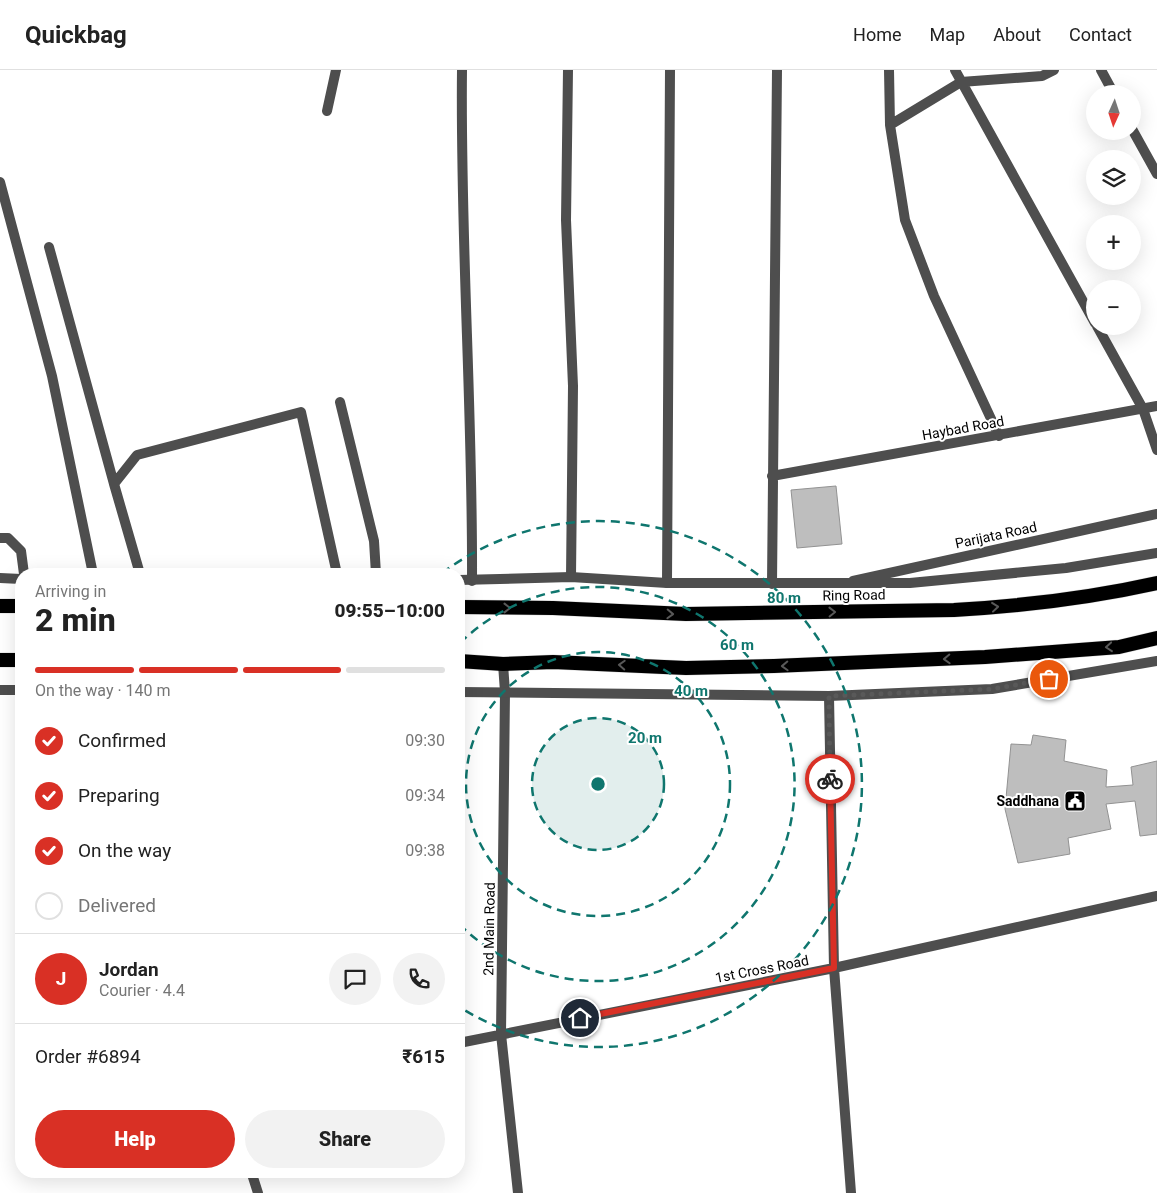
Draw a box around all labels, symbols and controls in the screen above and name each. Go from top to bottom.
text: Quickbag [25,21,127,49]
text: Home [853,24,902,45]
text: Map [930,24,965,45]
text: About [993,24,1041,45]
text: Contact [1069,24,1132,45]
north arrow [1086,85,1141,140]
map controls [1086,85,1141,335]
button: layers [1086,150,1141,205]
button: + [1086,215,1141,270]
button: − [1086,280,1141,335]
street label: Haybad Road [921,413,1005,443]
street label: Parijata Road [954,519,1038,551]
text: Arriving in [35,582,106,601]
street label: Ring Road [822,586,886,604]
text: 80 m [767,589,801,607]
text: 09:55–10:00 [334,599,445,622]
text: 2 min [35,601,116,639]
one-way arrow [991,602,999,613]
one-way arrow [504,603,512,613]
one-way arrow [829,607,837,617]
one-way arrow [666,608,674,619]
text: 60 m [720,636,754,654]
one-way arrow [1105,642,1113,653]
one-way arrow [943,654,950,664]
pin [1028,658,1070,700]
one-way arrow [618,660,626,670]
one-way arrow [780,660,788,671]
icon: bag [1035,665,1063,693]
text: On the way · 140 m [35,681,171,700]
text: 40 m [674,682,708,700]
icon: check [35,727,63,755]
text: Confirmed [78,729,166,752]
text: 20 m [628,729,662,747]
text: 09:30 [405,731,445,750]
courier [805,754,855,804]
icon: bike [816,765,844,793]
centre of rings [589,775,607,793]
icon: check [35,782,63,810]
text: Preparing [78,784,160,807]
text: 09:34 [405,786,445,805]
public building icon: Saddhana [1063,789,1087,813]
place label: Saddhana [996,793,1059,809]
icon: check [35,837,63,865]
text: On the way [78,839,171,862]
text: 09:38 [405,841,445,860]
street label: 2nd Main Road [480,882,498,976]
text: Delivered [78,894,156,917]
street label: 1st Cross Road [714,952,810,986]
button: chat [329,953,381,1005]
button: phone [393,953,445,1005]
text: Jordan [99,958,159,981]
text: J [56,967,66,990]
text: Courier · 4.4 [99,981,185,1000]
pin [559,997,601,1039]
icon: home [566,1004,594,1032]
text: Order #6894 [35,1045,141,1068]
text: ₹615 [402,1045,445,1068]
button: Help [35,1110,235,1168]
button: Share [245,1110,445,1168]

